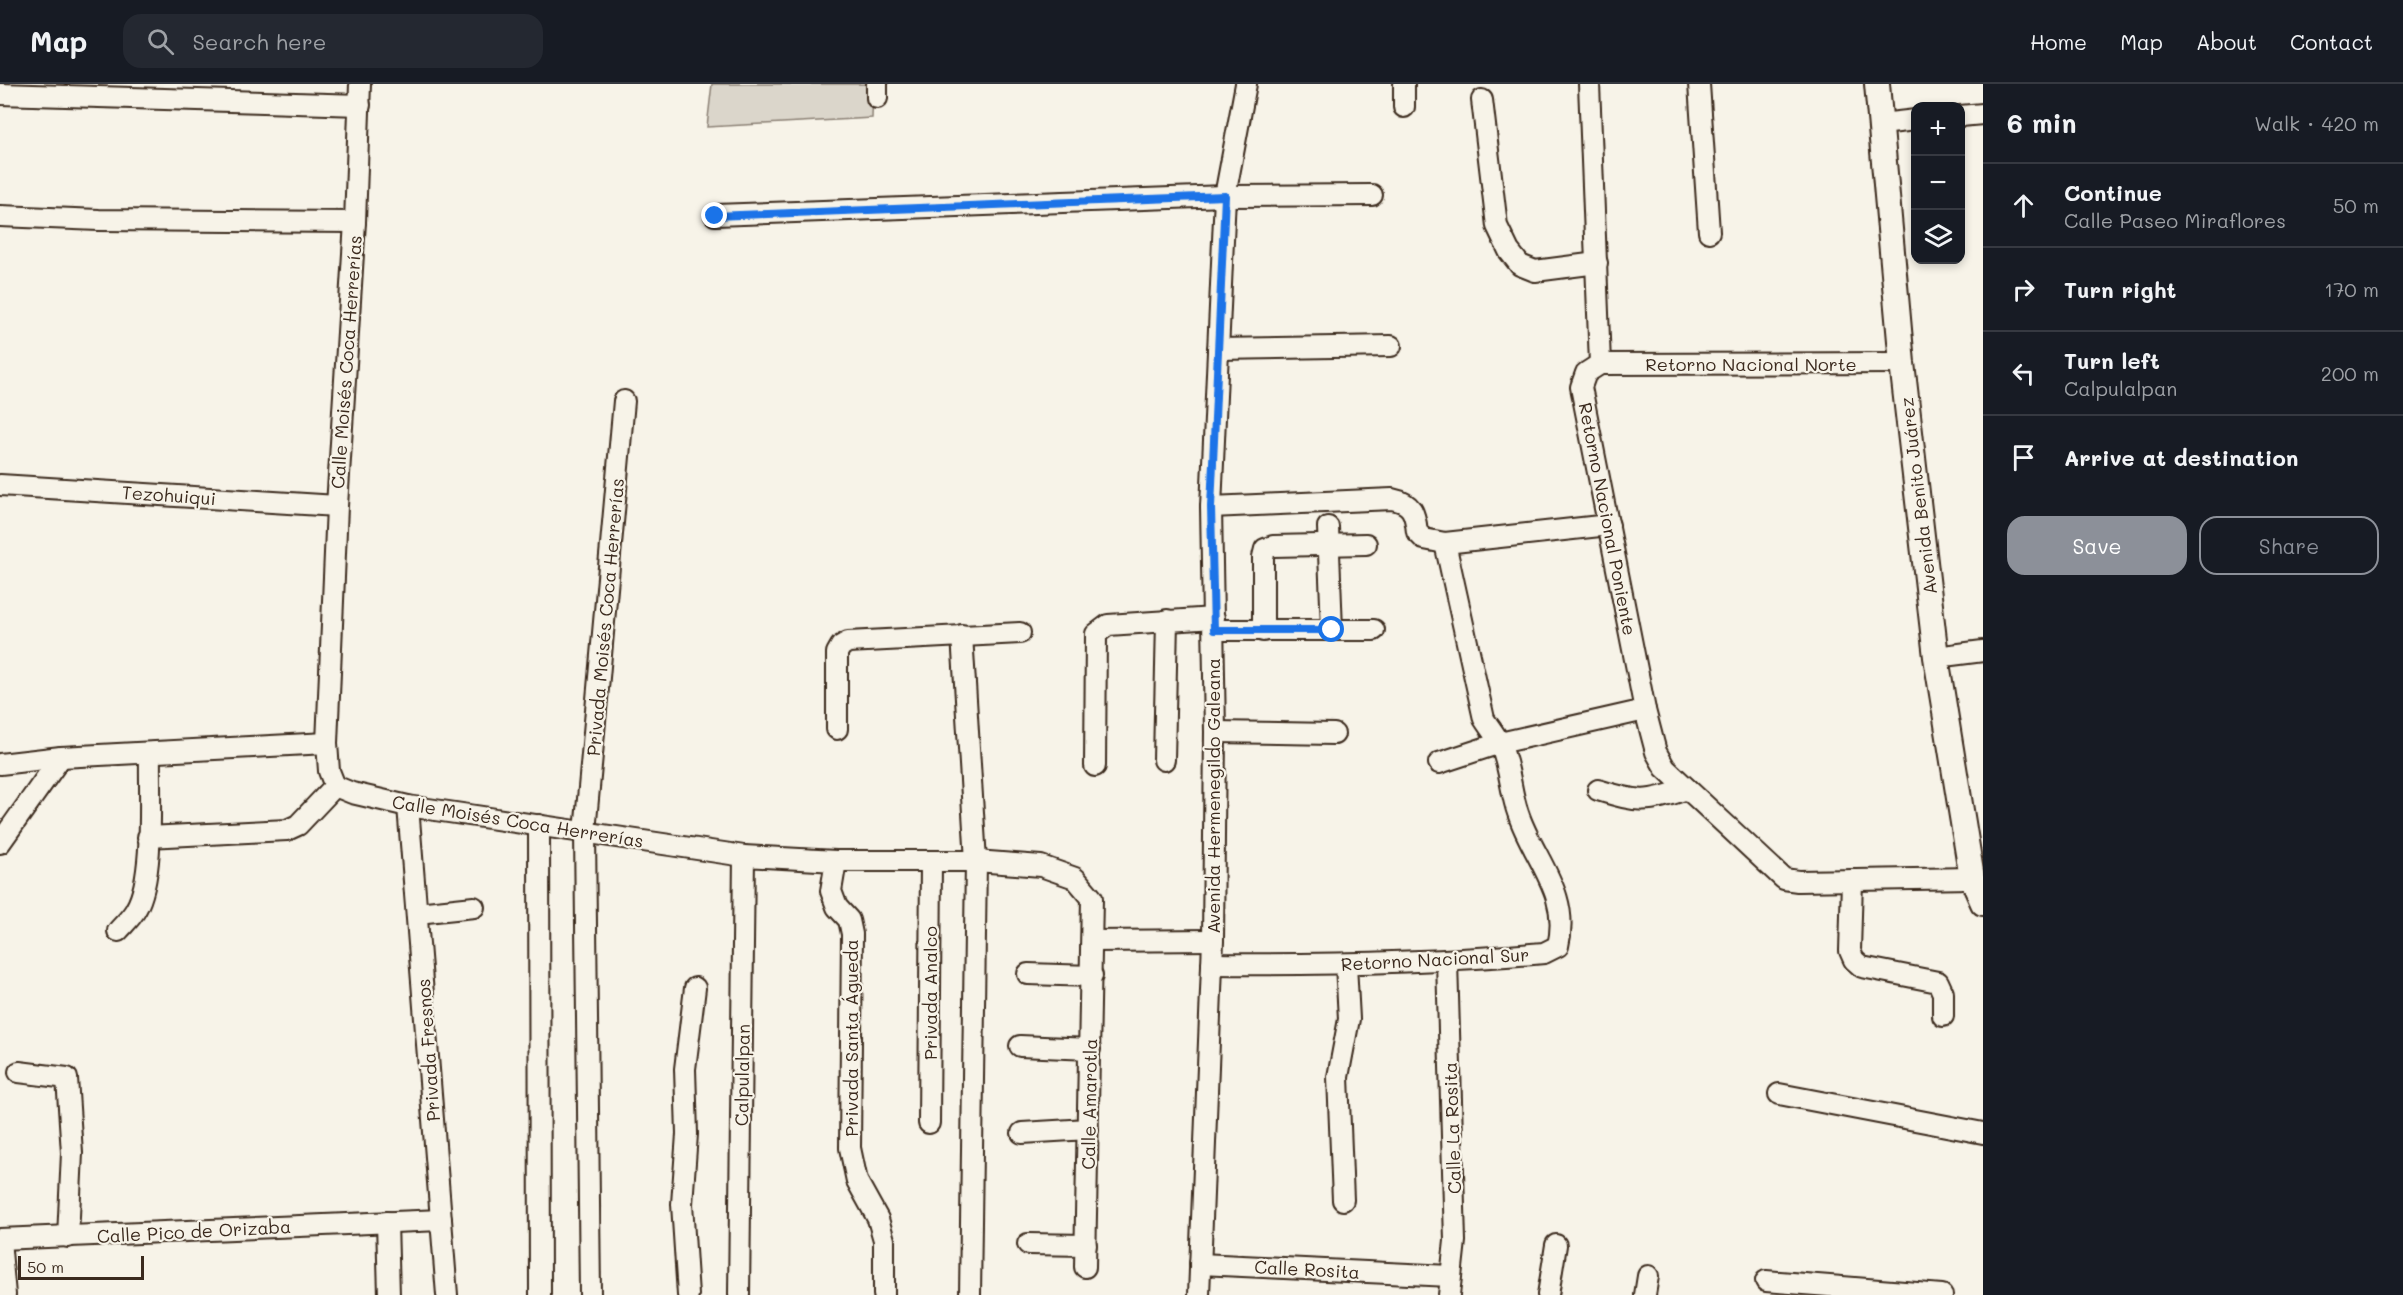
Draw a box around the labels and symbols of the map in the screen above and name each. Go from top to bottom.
route end [701,202,727,228]
street label: Calle Moisés Coca Herrerías [325,234,367,490]
street label: Retorno Nacional Norte [1645,352,1857,376]
street label: Avenida Benito Juárez [1894,396,1942,596]
street label: Retorno Nacional Poniente [1574,400,1642,638]
street label: Privada Moisés Coca Herrerías [581,477,629,757]
street label: Tezohuiqui [121,480,217,510]
route start [1318,616,1344,642]
street label: Avenida Hermenegildo Galeana [1201,658,1225,934]
street label: Calle Moisés Coca Herrerías [391,789,645,853]
street label: Privada Analco [918,926,942,1060]
street label: Privada Santa Águeda [839,939,863,1137]
street label: Retorno Nacional Sur [1340,942,1530,976]
street label: Privada Fresnos [411,978,445,1122]
street label: Calpulalpan [729,1024,755,1126]
street label: Calle Amarotla [1076,1038,1102,1170]
street label: Calle La Rosita [1438,1062,1466,1194]
street label: Calle Pico de Orizaba [96,1214,292,1248]
scale bar [18,1253,144,1280]
street label: Calle Rosita [1254,1254,1360,1284]

